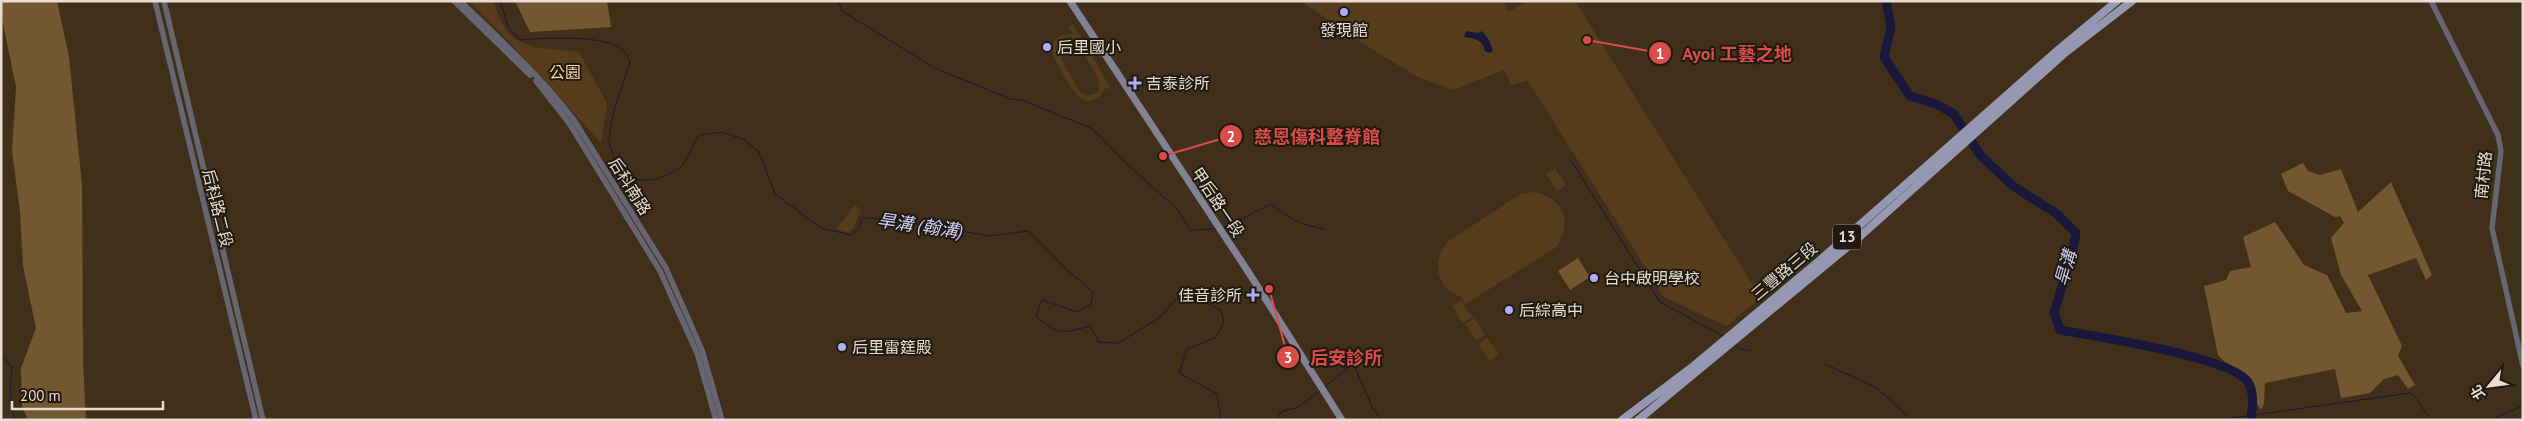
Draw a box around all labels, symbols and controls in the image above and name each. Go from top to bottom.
marker: 發現館 [1338,6,1350,18]
place label: 發現館 [1320,20,1368,40]
place label: 后里國小 [1057,37,1121,57]
callout: Ayoi 工藝之地 [1648,37,1802,70]
marker: 后里國小 [1041,41,1053,53]
text: Ayoi 工藝之地 [1682,42,1792,65]
text: 1 [1656,44,1664,63]
park label: 公園 [549,62,581,82]
place label: 吉泰診所 [1146,73,1210,93]
marker: 吉泰診所 [1128,76,1142,90]
callout: 慈恩傷科整脊館 [1219,120,1390,153]
text: 慈恩傷科整脊館 [1254,125,1380,148]
text: 2 [1227,127,1235,146]
street label: 南村路 [2471,150,2495,200]
street label: 后科南路 [605,154,655,218]
street label: 甲后路一段 [1187,163,1249,241]
street label: 后科路二段 [199,167,237,249]
water label: 旱溝 (翰溝) [876,208,964,243]
road number: 13 [1833,224,1861,250]
street label: 三豐路三段 [1747,238,1821,304]
water label: 旱溝 [2050,245,2082,288]
place label: 台中啟明學校 [1604,268,1700,288]
marker: 台中啟明學校 [1588,272,1600,284]
place label: 佳音診所 [1178,285,1242,305]
marker: 佳音診所 [1246,288,1260,302]
place label: 后綜高中 [1519,300,1583,320]
marker: 后綜高中 [1503,304,1515,316]
place label: 后里雷筳殿 [852,337,932,357]
marker: 后里雷筳殿 [836,341,848,353]
callout: 后安診所 [1275,341,1392,374]
text: 后安診所 [1310,346,1382,369]
text: 3 [1284,348,1292,367]
north arrow [2464,361,2514,411]
scale bar [12,378,164,410]
text: 北 [2466,382,2489,403]
text: 200 m [20,386,61,405]

